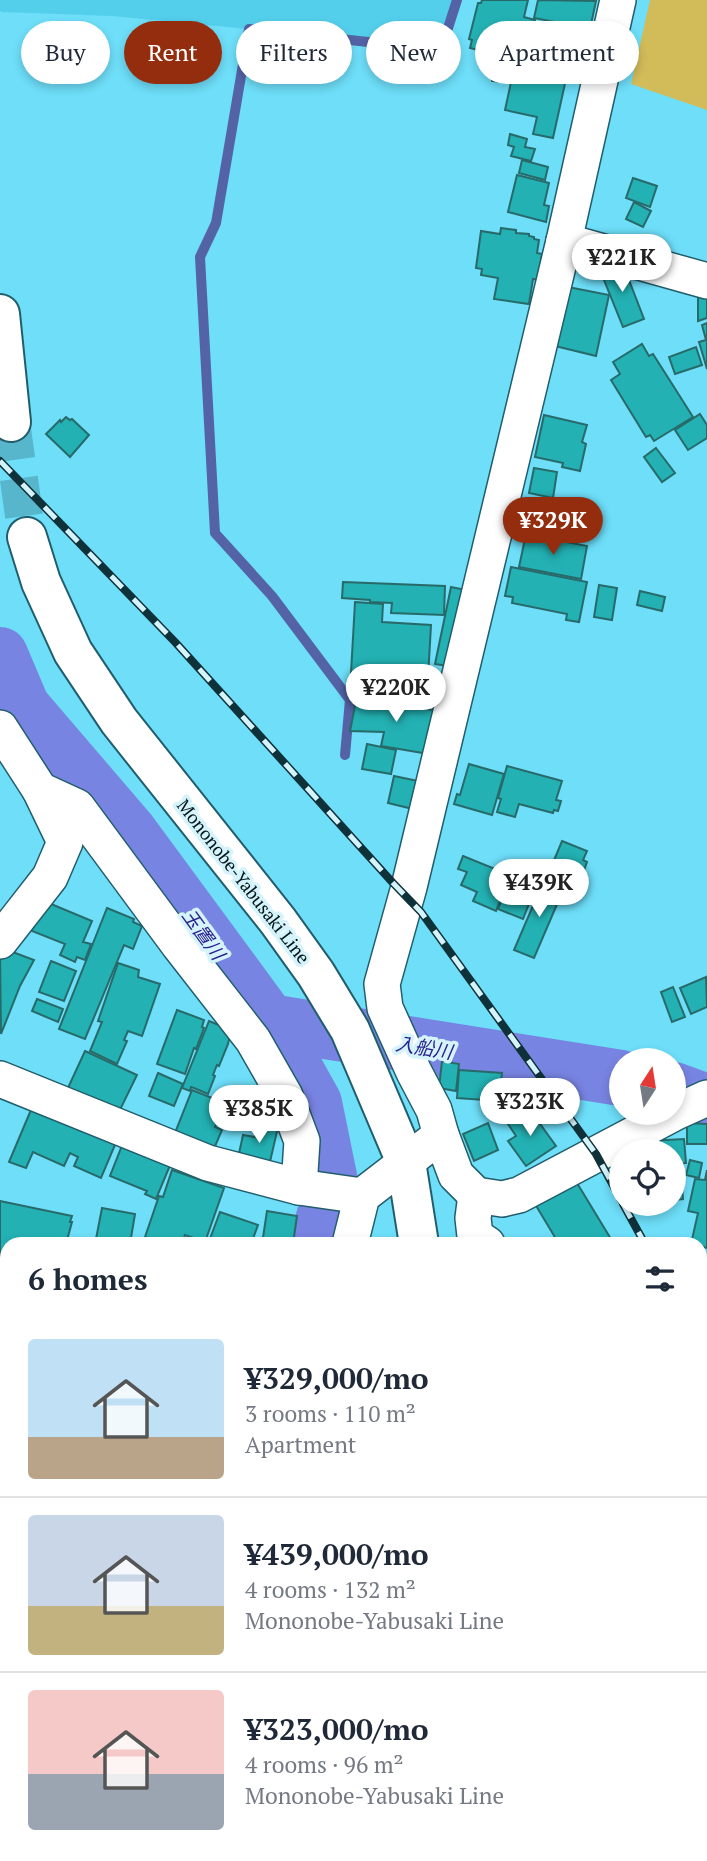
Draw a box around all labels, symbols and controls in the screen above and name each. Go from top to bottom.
chip: Buy [21,21,110,84]
chip: Rent [124,21,222,84]
chip: Filters [236,21,352,84]
chip: New [366,21,461,84]
chip: Apartment [475,21,639,84]
pin: ¥221K [573,234,671,294]
text: ¥221K [588,241,656,272]
pin: ¥329K [504,498,602,557]
text: ¥329K [519,504,587,535]
pin: ¥220K [347,664,445,724]
text: ¥220K [362,671,430,702]
street label: Mononobe-Yabusaki Line [172,794,316,968]
pin: ¥439K [490,860,588,919]
text: ¥439K [505,866,573,897]
water label: 玉置川 [177,904,232,966]
water label: 入船川 [394,1030,456,1064]
north arrow [609,1048,686,1125]
map controls [609,1048,686,1216]
pin: ¥323K [481,1078,579,1138]
text: ¥323K [496,1085,564,1116]
pin: ¥385K [210,1086,308,1145]
text: ¥385K [225,1092,293,1123]
button: locate [609,1139,686,1216]
text: 6 homes [28,1259,147,1299]
icon: filters [641,1260,679,1298]
text: ¥329,000/mo [245,1358,429,1398]
icon: home [84,1367,168,1451]
text: 3 rooms · 110 m² [245,1398,416,1429]
text: Apartment [245,1429,356,1460]
text: ¥439,000/mo [245,1534,429,1574]
icon: home [84,1543,168,1627]
text: 4 rooms · 132 m² [245,1574,416,1605]
text: Mononobe-Yabusaki Line [245,1605,504,1636]
text: ¥323,000/mo [245,1709,429,1749]
icon: home [84,1718,168,1802]
text: 4 rooms · 96 m² [245,1749,404,1780]
text: Mononobe-Yabusaki Line [245,1780,504,1811]

